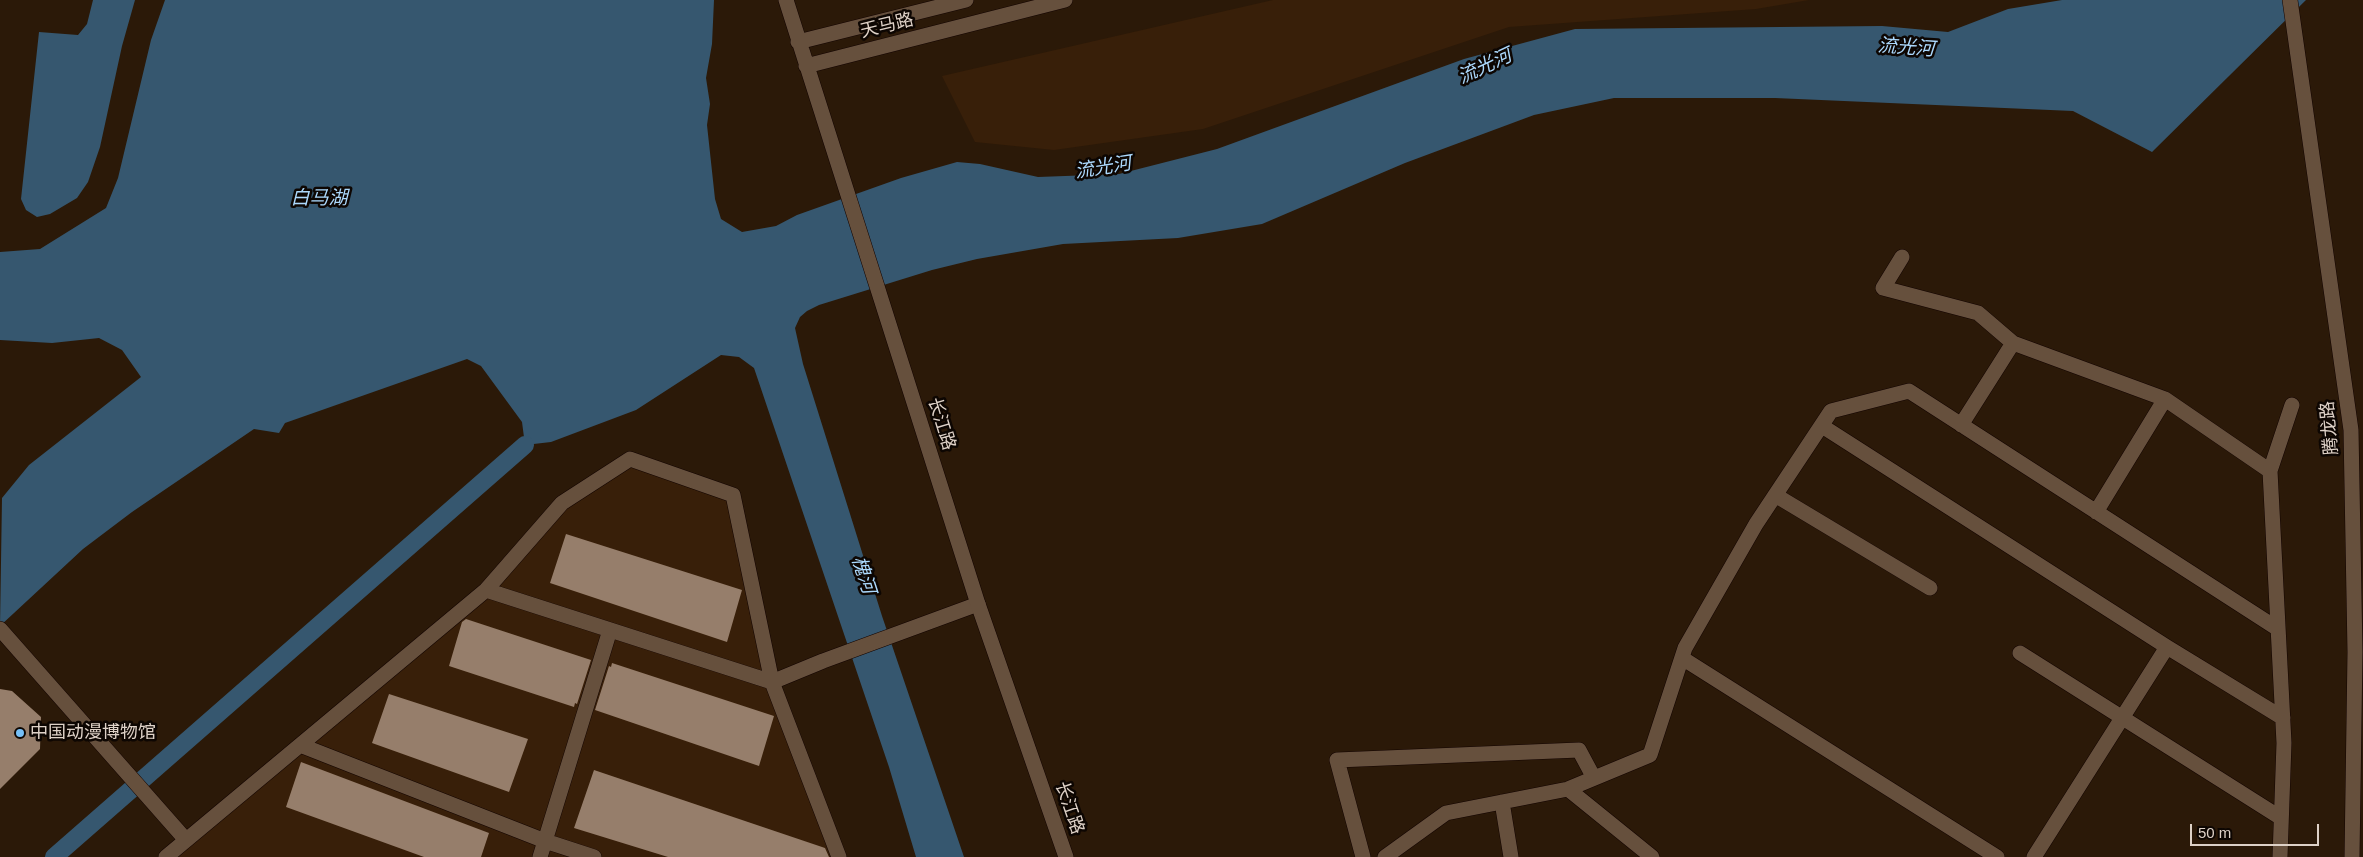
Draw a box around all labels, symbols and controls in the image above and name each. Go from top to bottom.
street label: 天马路 [858,9,916,43]
water label: 流光河 [1877,35,1935,61]
water label: 流光河 [1454,45,1516,89]
water label: 流光河 [1073,152,1133,184]
water label: 白马湖 [291,188,347,210]
street label: 长江路 [923,395,959,453]
street label: 腾龙路 [2317,400,2343,456]
water label: 槐河 [846,553,880,597]
place label: 中国动漫博物馆 [30,722,156,744]
marker: 中国动漫博物馆 [14,727,26,739]
street label: 长江路 [1050,779,1088,837]
scale bar [2193,814,2322,846]
text: 50 m [2198,824,2231,841]

